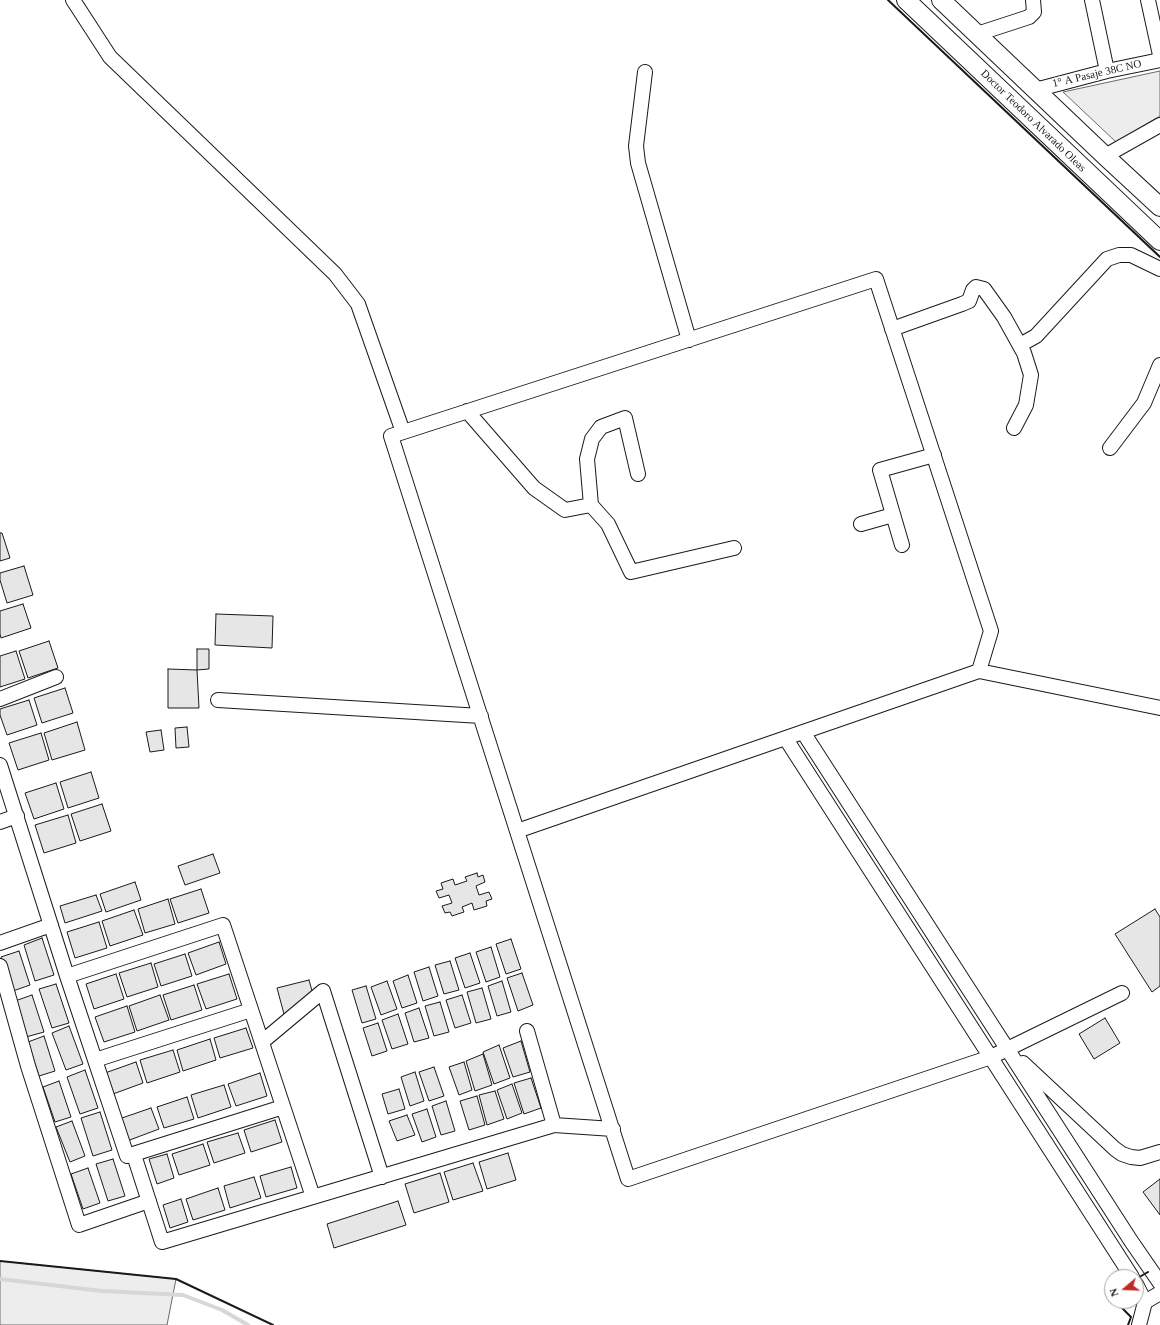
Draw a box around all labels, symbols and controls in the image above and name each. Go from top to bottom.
street label: 1° A Pasaje 38C NO [1051,57,1143,91]
street label: Doctor Teodoro Alvarado Oleas [978,67,1088,175]
north arrow [1104,1269,1144,1309]
text: N [1107,1287,1121,1298]

